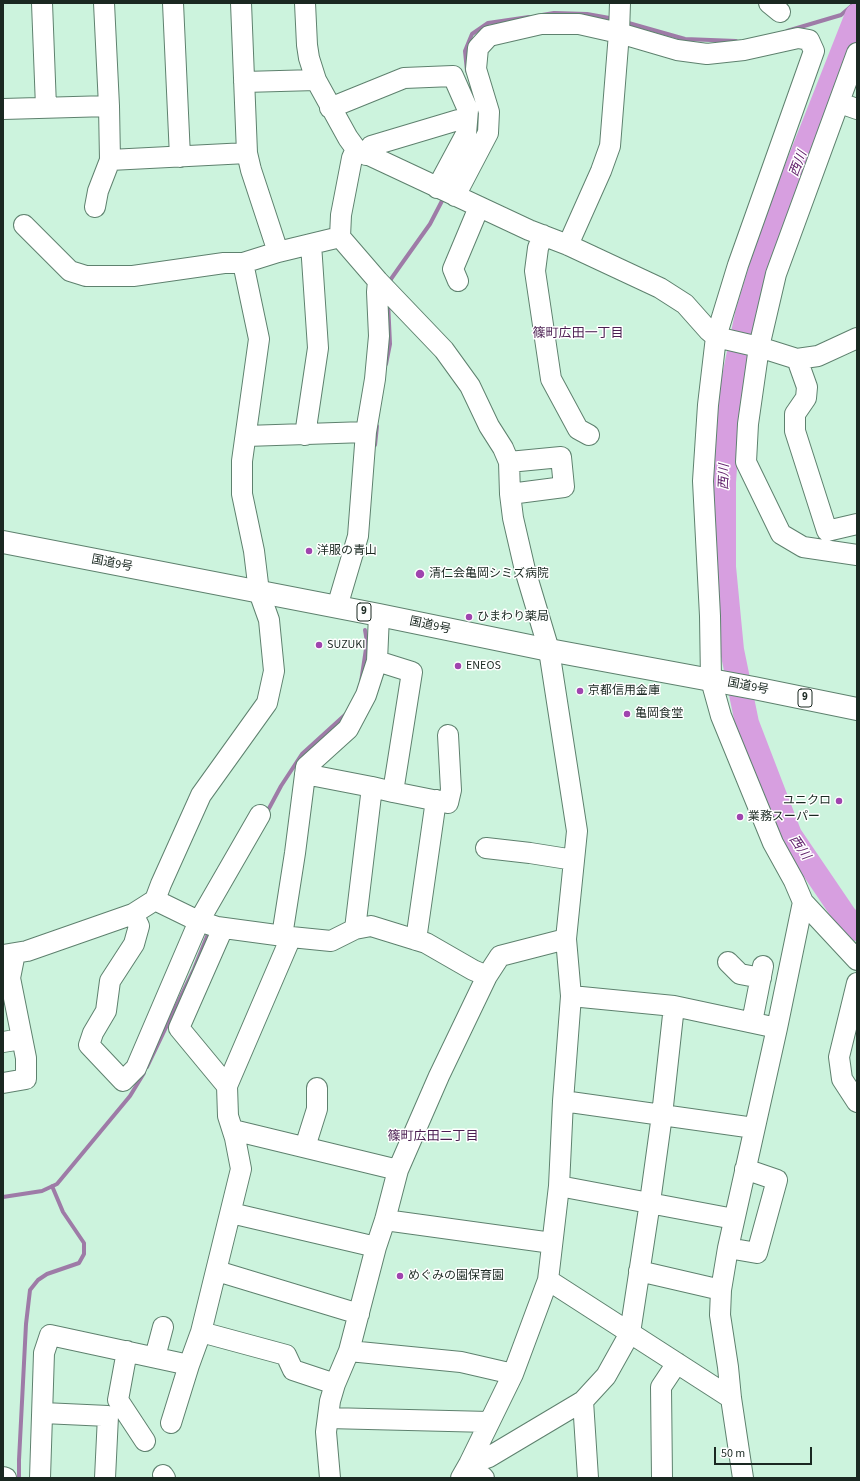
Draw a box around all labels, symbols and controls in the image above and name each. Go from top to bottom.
water label: 西川 [787,149,811,179]
district label: 篠町広田一丁目 [533,326,623,342]
water label: 西川 [717,464,733,490]
place label: 洋服の青山 [317,544,377,558]
marker: 洋服の青山 [304,546,314,556]
street label: 国道9号 [90,553,134,575]
place label: 清仁会亀岡シミズ病院 [429,567,549,581]
marker: 清仁会亀岡シミズ病院 [414,568,426,580]
road number: 9 [357,603,371,621]
place label: ひまわり薬局 [477,610,549,624]
marker: ひまわり薬局 [464,612,474,622]
street label: 国道9号 [408,615,452,637]
place label: SUZUKI [327,638,365,652]
marker: SUZUKI [314,640,324,650]
place label: ENEOS [466,659,501,673]
marker: ENEOS [453,661,463,671]
street label: 国道9号 [726,676,770,698]
place label: 京都信用金庫 [588,684,660,698]
marker: 京都信用金庫 [575,686,585,696]
road number: 9 [798,689,812,707]
place label: 亀岡食堂 [635,707,683,721]
marker: 亀岡食堂 [622,709,632,719]
place label: ユニクロ [783,794,831,808]
marker: ユニクロ [834,796,844,806]
place label: 業務スーパー [748,810,820,824]
marker: 業務スーパー [735,812,745,822]
water label: 西川 [785,833,813,863]
district label: 篠町広田二丁目 [388,1129,478,1145]
place label: めぐみの園保育園 [408,1269,504,1283]
marker: めぐみの園保育園 [395,1271,405,1281]
scale bar [716,1439,814,1465]
text: 50 m [721,1445,745,1462]

